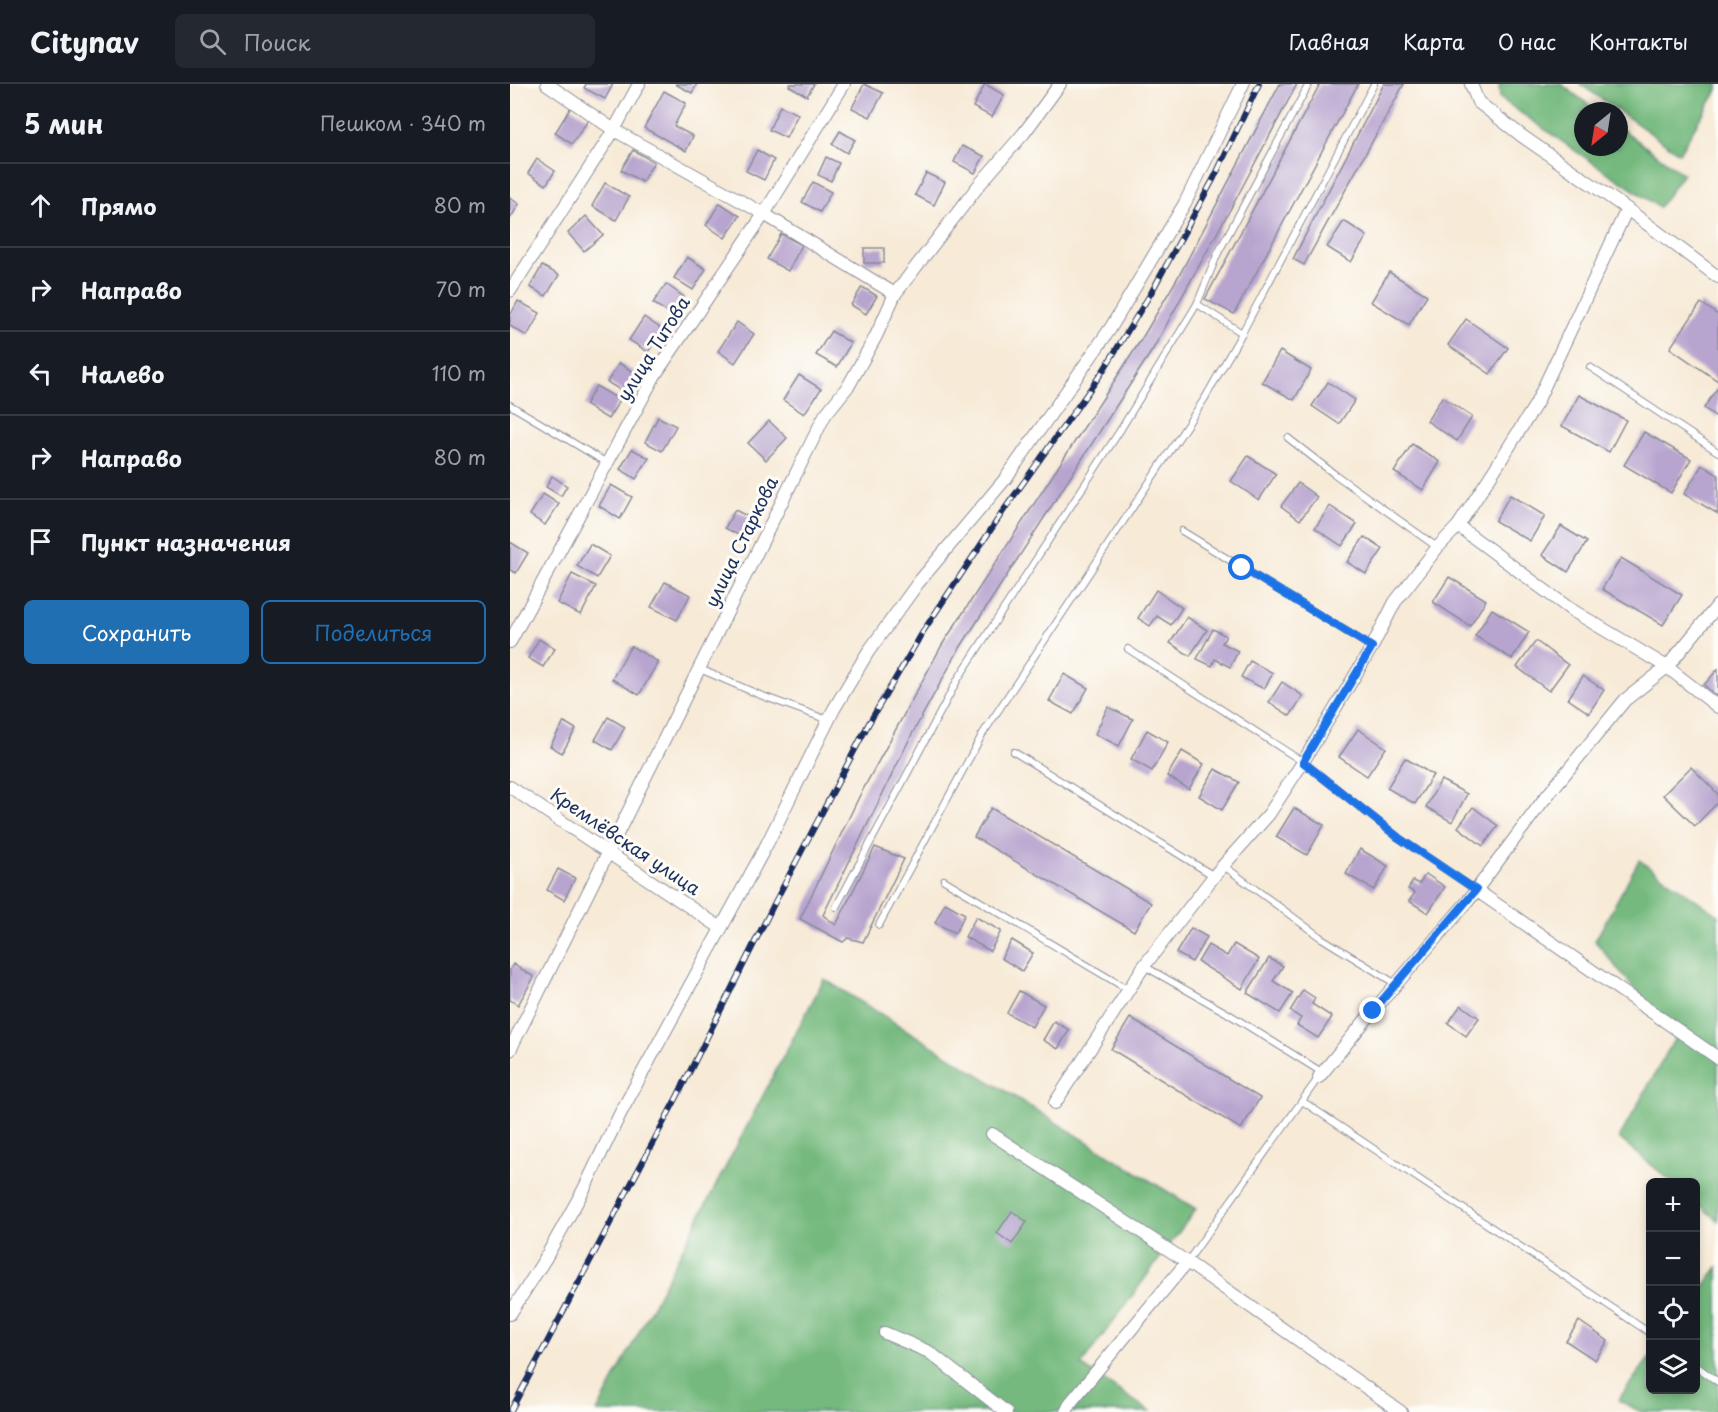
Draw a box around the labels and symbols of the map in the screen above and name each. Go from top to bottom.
north arrow [1574,102,1628,156]
street label: улица Титова [610,290,696,406]
street label: улица Старкова [697,471,784,611]
route start [1228,554,1254,580]
street label: Кремлёвская улица [545,780,707,902]
route end [1359,997,1385,1023]

